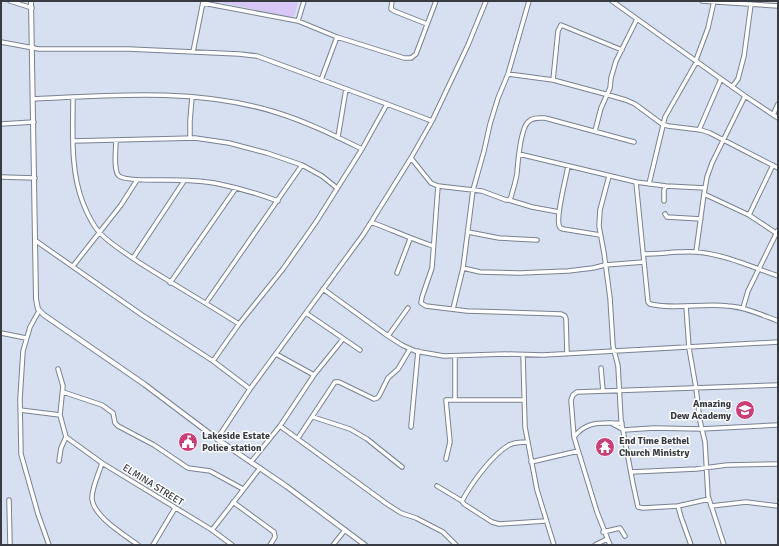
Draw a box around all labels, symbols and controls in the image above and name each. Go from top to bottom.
place label: Amazing Dew Academy [670,398,732,422]
school or university icon: Amazing Dew Academy [734,399,756,421]
place label: Lakeside Estate Police station [202,430,270,454]
public building icon: Lakeside Estate Police station [177,431,199,453]
place label: End Time Bethel Church Ministry [619,435,690,459]
temple icon: End Time Bethel Church Ministry [594,436,616,458]
street label: ELMINA STREET [120,462,186,509]

